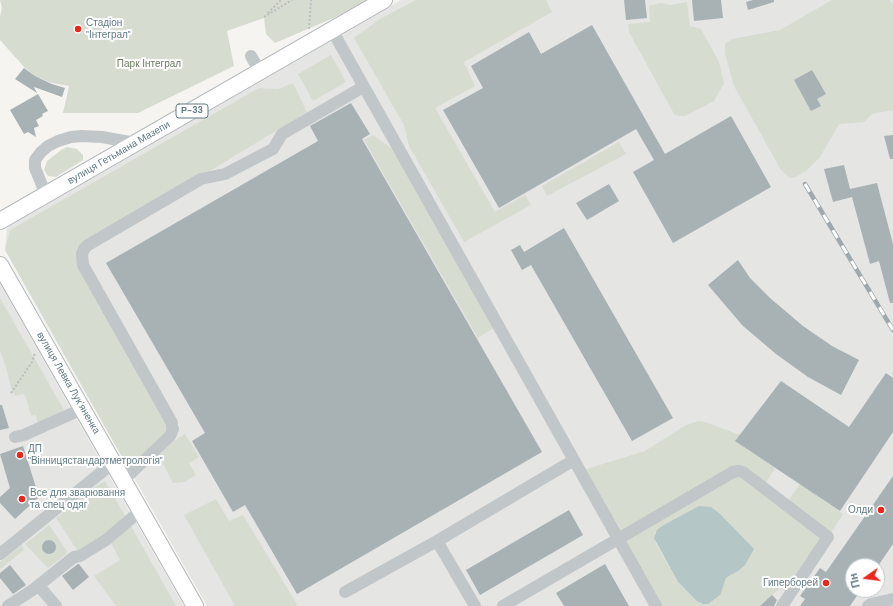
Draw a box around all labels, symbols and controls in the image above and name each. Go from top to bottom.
place label: Стадіон "Інтеграл" [86,17,131,40]
marker: Стадіон "Інтеграл" [73,24,83,34]
park label: Парк Інтеграл [117,58,181,70]
road number: Р-33 [176,104,208,118]
street label: вулиця Гетьмана Мазепи [66,119,172,187]
street label: вулиця Левка Лукʼяненка [34,330,102,436]
place label: ДП "Вінницястандартметрологія" [28,443,163,466]
marker: ДП "Вінницястандартметрологія" [15,450,25,460]
place label: Все для зварювання та спец одяг [30,487,125,510]
marker: Все для зварювання та спец одяг [17,494,27,504]
place label: Олди [848,504,873,516]
marker: Олди [876,505,886,515]
north arrow [845,558,885,598]
text: Пн [846,572,863,589]
place label: Гиперборей [763,577,818,589]
marker: Гиперборей [821,578,831,588]

